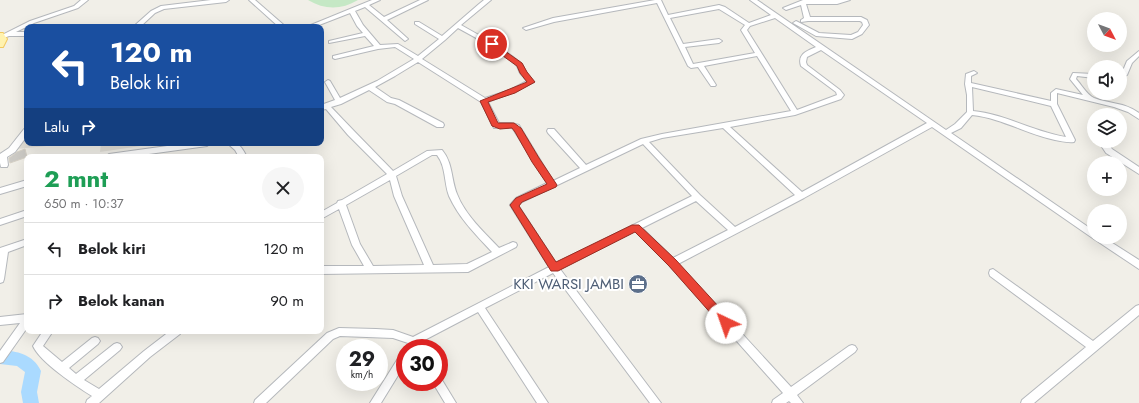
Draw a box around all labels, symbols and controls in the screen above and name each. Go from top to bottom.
north arrow [1087,12,1127,52]
map controls [1087,12,1127,244]
pin [475,27,509,61]
text: 120 m [110,32,193,73]
icon: arrive [481,33,503,55]
icon: left [44,40,96,92]
button: sound [1087,60,1127,100]
text: Belok kiri [110,70,180,96]
button: layers [1087,108,1127,148]
text: Lalu [44,116,69,138]
icon: right [77,116,99,138]
button: + [1087,156,1127,196]
text: 2 mnt [44,161,108,196]
button: close [262,167,304,209]
text: 650 m · 10:37 [44,194,124,213]
button: − [1087,204,1127,244]
icon: left [44,238,66,260]
text: Belok kiri [78,238,146,260]
text: 120 m [264,238,304,260]
place label: KKI WARSI JAMBI [513,273,624,295]
office icon: KKI WARSI JAMBI [627,273,649,295]
icon: right [44,290,66,312]
text: Belok kanan [78,290,165,312]
text: 90 m [270,290,304,312]
position arrow [705,302,747,344]
speed limit sign: 30 [396,339,448,391]
text: 29 [349,345,375,374]
text: km/h [351,367,373,382]

